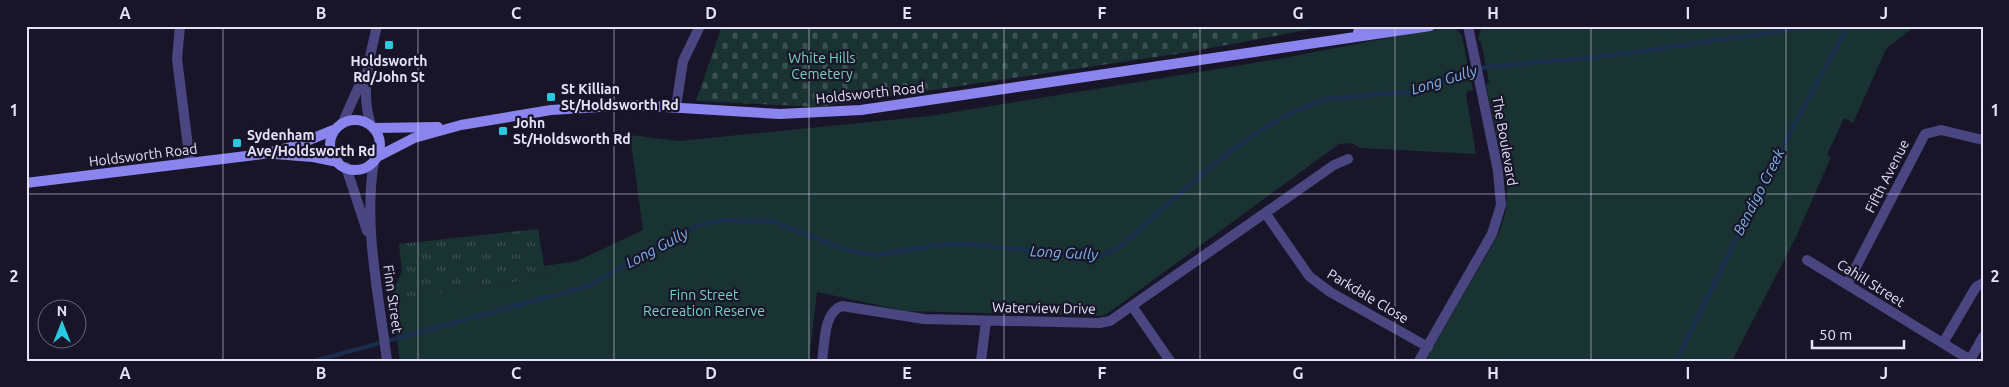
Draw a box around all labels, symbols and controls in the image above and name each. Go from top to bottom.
text: A [119,4,131,22]
text: B [316,4,326,22]
text: C [511,4,521,22]
text: D [705,4,717,22]
text: E [902,4,912,22]
text: F [1098,4,1107,22]
text: G [1292,4,1304,22]
text: H [1487,4,1499,22]
text: I [1686,4,1690,22]
text: J [1880,4,1888,22]
marker: Holdsworth Rd/John St [383,39,395,51]
park label: White Hills Cemetery [788,50,856,82]
place label: Holdsworth Rd/John St [350,53,428,85]
water label: Long Gully [1409,61,1480,98]
street label: Holdsworth Road [815,79,925,107]
place label: St Killian St/Holdsworth Rd [561,81,679,113]
marker: St Killian St/Holdsworth Rd [545,91,557,103]
street label: The Boulevard [1489,95,1521,187]
text: 1 [9,101,19,119]
text: 1 [1990,101,2000,119]
place label: John St/Holdsworth Rd [513,115,631,147]
marker: John St/Holdsworth Rd [497,125,509,137]
place label: Sydenham Ave/Holdsworth Rd [247,127,375,159]
marker: Sydenham Ave/Holdsworth Rd [231,137,243,149]
street label: Fifth Avenue [1862,137,1912,215]
street label: Holdsworth Road [88,140,198,170]
water label: Bendigo Creek [1729,145,1788,238]
water label: Long Gully [623,224,692,271]
water label: Long Gully [1030,242,1099,263]
street label: Cahill Street [1834,256,1908,310]
street label: Finn Street [380,264,406,335]
street label: Parkdale Close [1325,265,1411,327]
text: 2 [9,267,19,285]
text: 2 [1990,267,2000,285]
park label: Finn Street Recreation Reserve [643,287,765,319]
street label: Waterview Drive [992,299,1096,317]
north arrow [38,300,88,350]
text: N [57,303,67,319]
scale bar [1812,317,1904,349]
text: 50 m [1819,326,1852,343]
text: A [119,364,131,382]
text: B [316,364,326,382]
text: C [511,364,521,382]
text: D [705,364,717,382]
text: E [902,364,912,382]
text: F [1098,364,1107,382]
text: G [1292,364,1304,382]
text: H [1487,364,1499,382]
text: I [1686,364,1690,382]
text: J [1880,364,1888,382]

